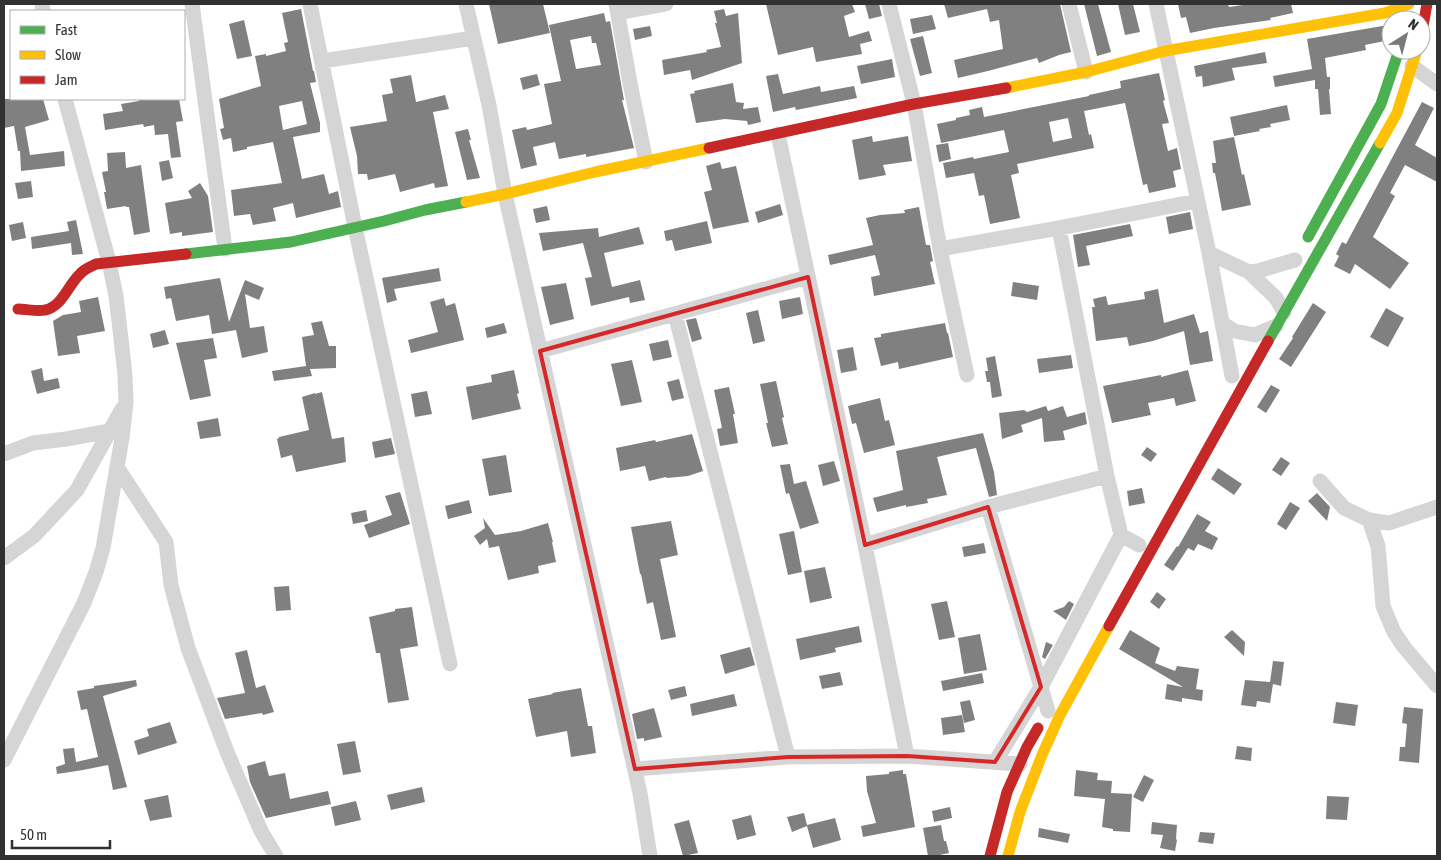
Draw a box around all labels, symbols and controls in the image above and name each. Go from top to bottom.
legend [10,10,185,100]
north arrow [1381,10,1431,60]
text: N [1406,16,1422,33]
text: Fast [55,21,77,38]
text: Slow [55,46,81,63]
text: Jam [55,71,78,88]
scale bar [12,818,110,850]
text: 50 m [20,826,47,843]

